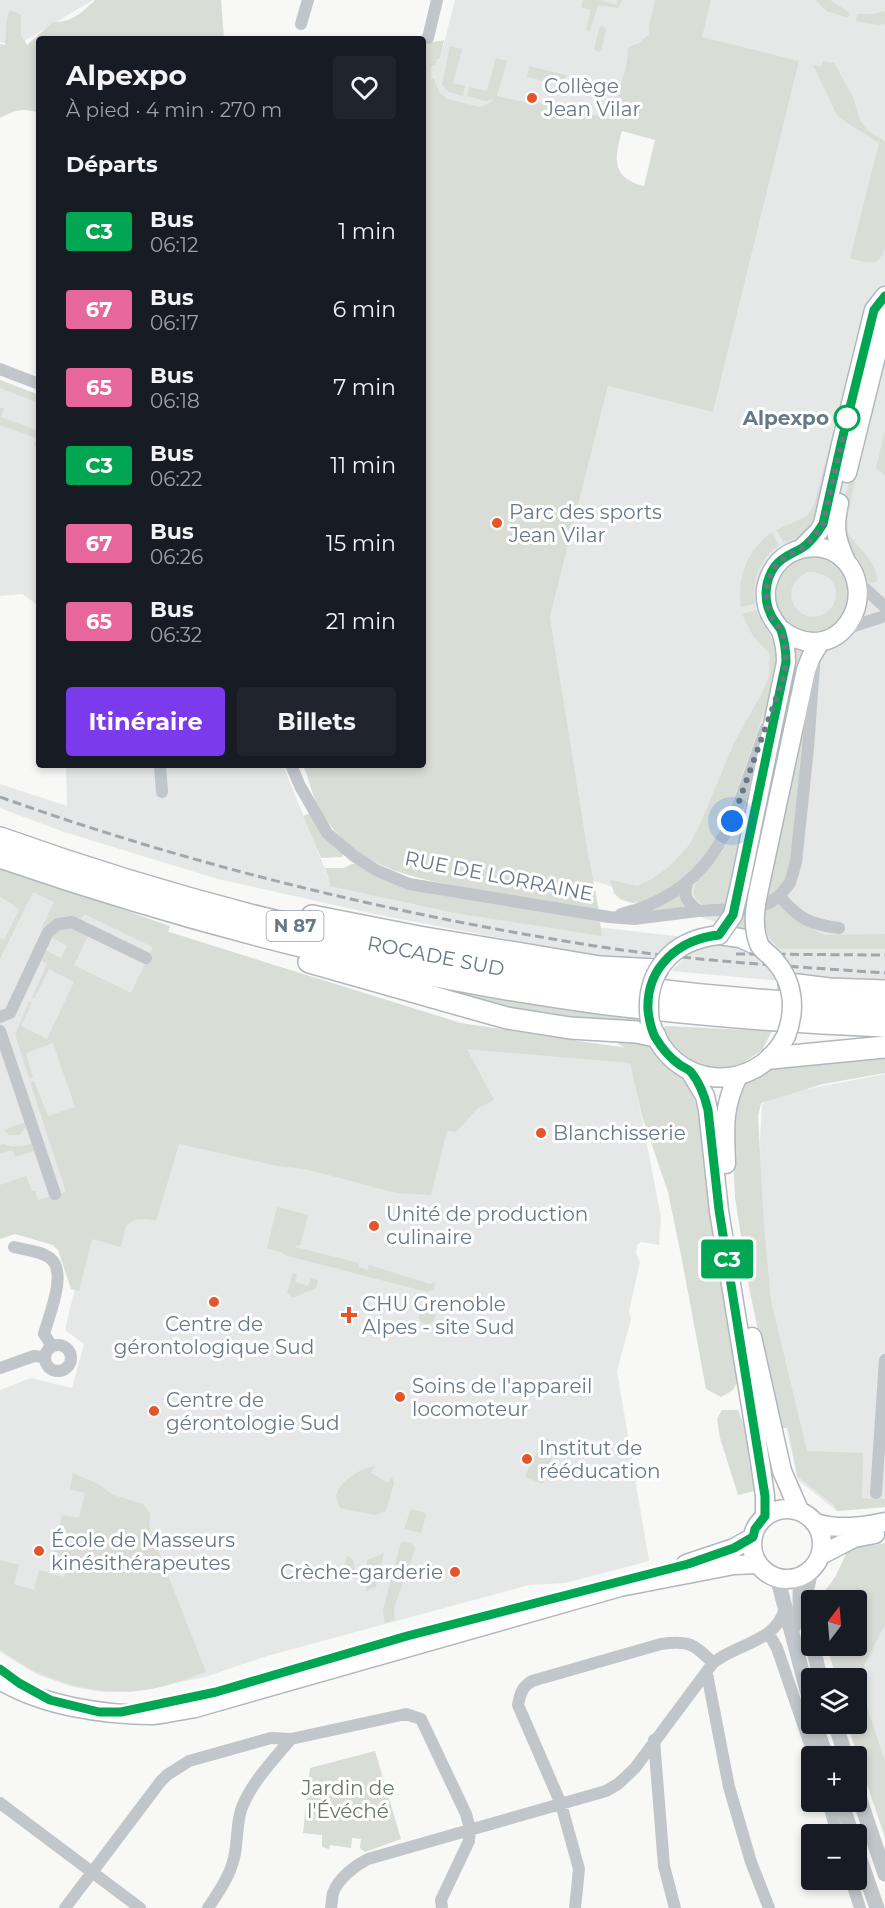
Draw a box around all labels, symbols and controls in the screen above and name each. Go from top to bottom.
button: heart [333,56,396,119]
text: Alpexpo [66,58,187,92]
place label: Collège Jean Vilar [543,74,641,121]
marker: Collège Jean Vilar [525,91,539,105]
text: À pied · 4 min · 270 m [66,98,282,122]
text: Départs [66,151,158,178]
text: Bus [150,206,194,233]
text: 1 min [338,218,396,245]
text: C3 [85,219,113,244]
text: 06:12 [150,233,198,257]
text: Bus [150,284,194,311]
text: 6 min [333,296,396,323]
text: 67 [86,297,112,322]
text: 06:17 [150,311,199,335]
text: Bus [150,362,194,389]
text: 7 min [333,374,396,401]
text: 65 [86,375,112,400]
text: 06:18 [150,389,200,413]
marker: Alpexpo [834,405,860,431]
place label: Alpexpo [742,406,829,430]
text: Bus [150,440,194,467]
text: 11 min [330,452,396,479]
text: C3 [85,453,113,478]
text: 06:22 [150,467,202,491]
place label: Parc des sports Jean Vilar [508,500,662,547]
marker: Parc des sports Jean Vilar [490,516,504,530]
text: Bus [150,518,194,545]
text: 15 min [326,530,396,557]
text: 67 [86,531,112,556]
text: 06:26 [150,545,203,569]
text: Bus [150,596,194,623]
text: 21 min [326,608,396,635]
text: 65 [86,609,112,634]
text: 06:32 [150,623,202,647]
button: Itinéraire [66,687,225,756]
button: Billets [237,687,396,756]
your location [717,806,747,836]
street label: RUE DE LORRAINE [403,846,595,906]
road number: N 87 [266,911,324,941]
street label: ROCADE SUD [365,931,507,981]
place label: Blanchisserie [553,1121,686,1145]
marker: Blanchisserie [534,1126,548,1140]
place label: Unité de production culinaire [386,1202,588,1249]
marker: Unité de production culinaire [367,1219,381,1233]
line badge: C3 [700,1240,754,1278]
text: C3 [713,1247,741,1272]
place label: CHU Grenoble Alpes - site Sud [362,1292,515,1339]
marker: Centre de gérontologique Sud [207,1295,221,1309]
marker: CHU Grenoble Alpes - site Sud [340,1306,358,1324]
place label: Centre de gérontologique Sud [114,1312,314,1359]
place label: Soins de l'appareil locomoteur [412,1374,592,1421]
place label: Centre de gérontologie Sud [166,1388,340,1435]
marker: Soins de l'appareil locomoteur [393,1390,407,1404]
marker: Centre de gérontologie Sud [147,1404,161,1418]
place label: Institut de rééducation [539,1436,661,1483]
marker: Institut de rééducation [520,1452,534,1466]
place label: École de Masseurs kinésithérapeutes [51,1528,235,1575]
marker: École de Masseurs kinésithérapeutes [32,1544,46,1558]
place label: Crèche-garderie [280,1560,443,1584]
marker: Crèche-garderie [448,1565,462,1579]
north arrow [801,1590,867,1656]
map controls [801,1590,867,1890]
button: layers [801,1668,867,1734]
button: + [801,1746,867,1812]
park label: Jardin de l'Évéché [301,1776,394,1823]
button: − [801,1824,867,1890]

